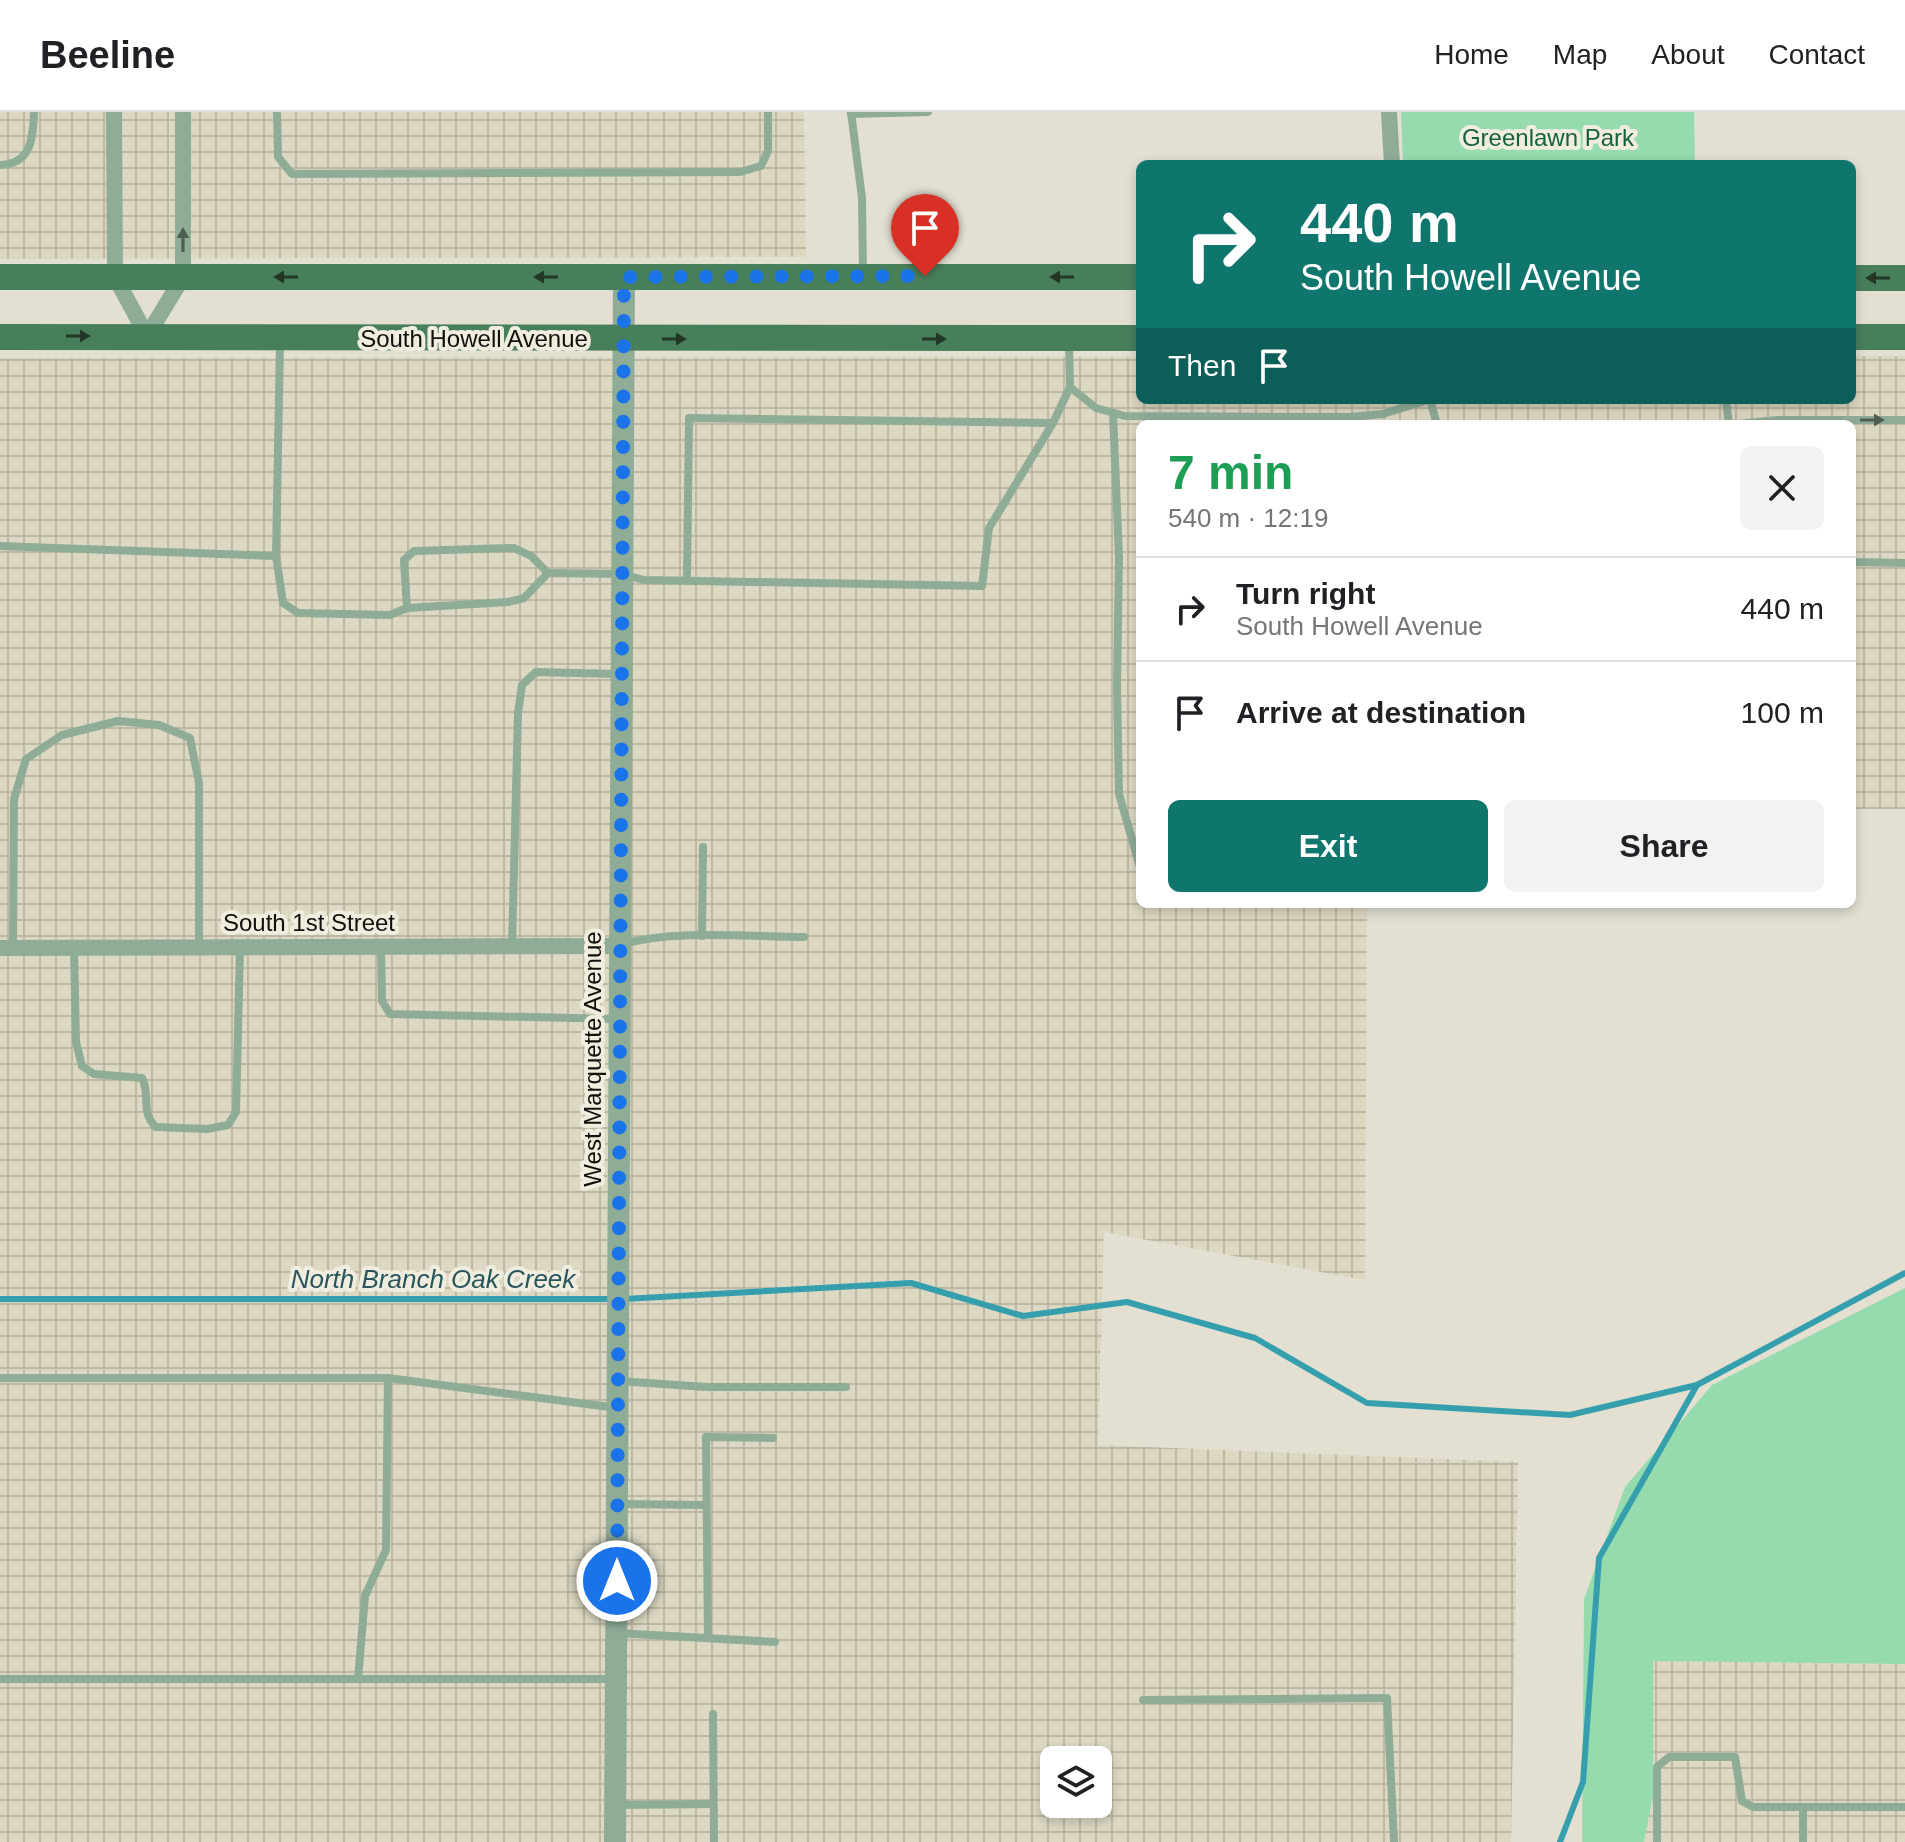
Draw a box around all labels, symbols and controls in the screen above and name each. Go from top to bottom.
text: Beeline [40,34,175,76]
text: Home [1434,39,1509,70]
text: Map [1553,39,1607,70]
text: About [1651,39,1725,70]
text: Contact [1769,39,1865,70]
park label: Greenlawn Park [1462,124,1635,151]
text: 440 m [1300,191,1459,254]
icon: right [1168,192,1272,296]
pin [891,194,959,276]
icon: arrive [903,206,947,250]
one-way arrow [177,227,189,252]
text: South Howell Avenue [1300,257,1642,298]
one-way arrow [273,271,298,283]
one-way arrow [533,271,558,283]
one-way arrow [1049,271,1074,283]
one-way arrow [1865,272,1891,284]
street label: South Howell Avenue [360,325,588,352]
one-way arrow [66,330,91,342]
one-way arrow [662,333,687,345]
one-way arrow [922,333,947,345]
icon: arrive [1252,344,1296,388]
text: Then [1168,349,1236,382]
one-way arrow [1860,414,1885,426]
text: 7 min [1168,446,1293,499]
button: close [1740,446,1824,530]
text: 540 m · 12:19 [1168,503,1328,533]
text: Turn right [1236,577,1375,610]
icon: right [1168,587,1212,631]
text: 440 m [1741,592,1824,625]
text: South Howell Avenue [1236,611,1483,641]
icon: arrive [1168,691,1212,735]
text: Arrive at destination [1236,696,1526,729]
text: 100 m [1741,696,1824,729]
button: Exit [1168,800,1488,892]
button: Share [1504,800,1824,892]
street label: South 1st Street [223,909,395,936]
street label: West Marquette Avenue [579,931,606,1187]
water label: North Branch Oak Creek [291,1264,577,1294]
position arrow [575,1539,659,1623]
map controls [1040,1746,1112,1818]
button: layers [1040,1746,1112,1818]

